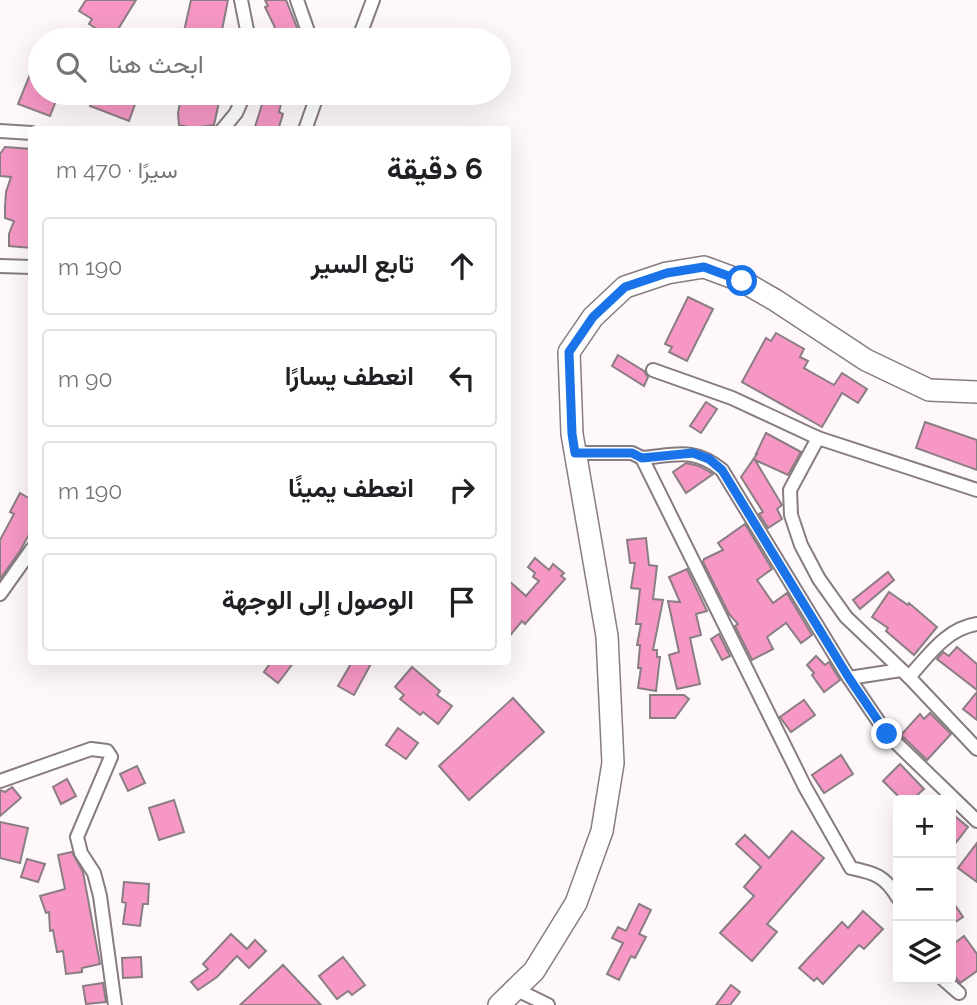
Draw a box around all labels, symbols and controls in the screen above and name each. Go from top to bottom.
search box [28,28,511,105]
icon: search [52,48,90,86]
text: ابحث هنا [108,49,204,79]
text: 6 دقيقة [387,151,483,186]
text: سيرًا · 470 m [56,156,178,183]
icon: ahead [443,247,481,285]
text: تابع السير [311,249,414,279]
text: 190 m [58,253,122,280]
route start [726,265,757,296]
icon: left [443,359,481,397]
text: انعطف يسارًا [285,361,414,391]
text: 90 m [58,365,113,392]
icon: right [443,471,481,509]
text: انعطف يمينًا [288,473,414,503]
text: 190 m [58,477,122,504]
icon: arrive [443,583,481,621]
text: الوصول إلى الوجهة [222,585,414,615]
route end [871,718,902,749]
map controls [893,795,956,984]
button: + [893,795,956,858]
button: − [893,858,956,921]
button: layers [893,921,956,984]

